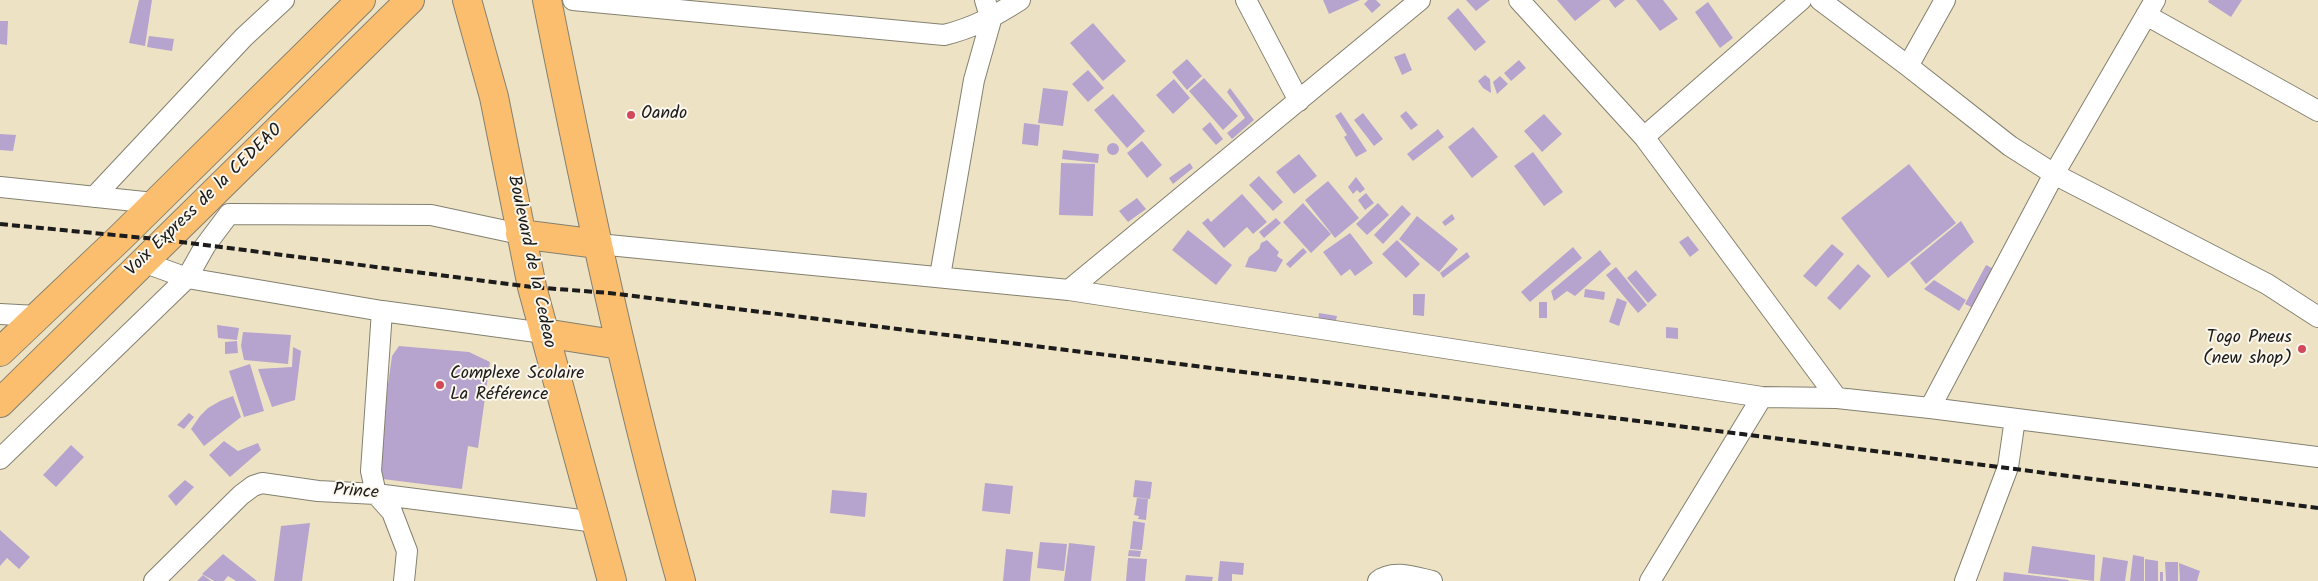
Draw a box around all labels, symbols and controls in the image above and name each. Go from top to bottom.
place label: Oando [641,104,687,126]
marker: Oando [625,109,637,121]
street label: Voix Express de la CEDEAO [122,120,288,282]
street label: Boulevard de la Cedeao [501,174,559,350]
place label: Togo Pneus (new shop) [2203,328,2292,370]
marker: Togo Pneus (new shop) [2296,343,2308,355]
place label: Complexe Scolaire La Référence [450,364,584,406]
marker: Complexe Scolaire La Référence [434,379,446,391]
street label: Prince [332,481,380,505]

